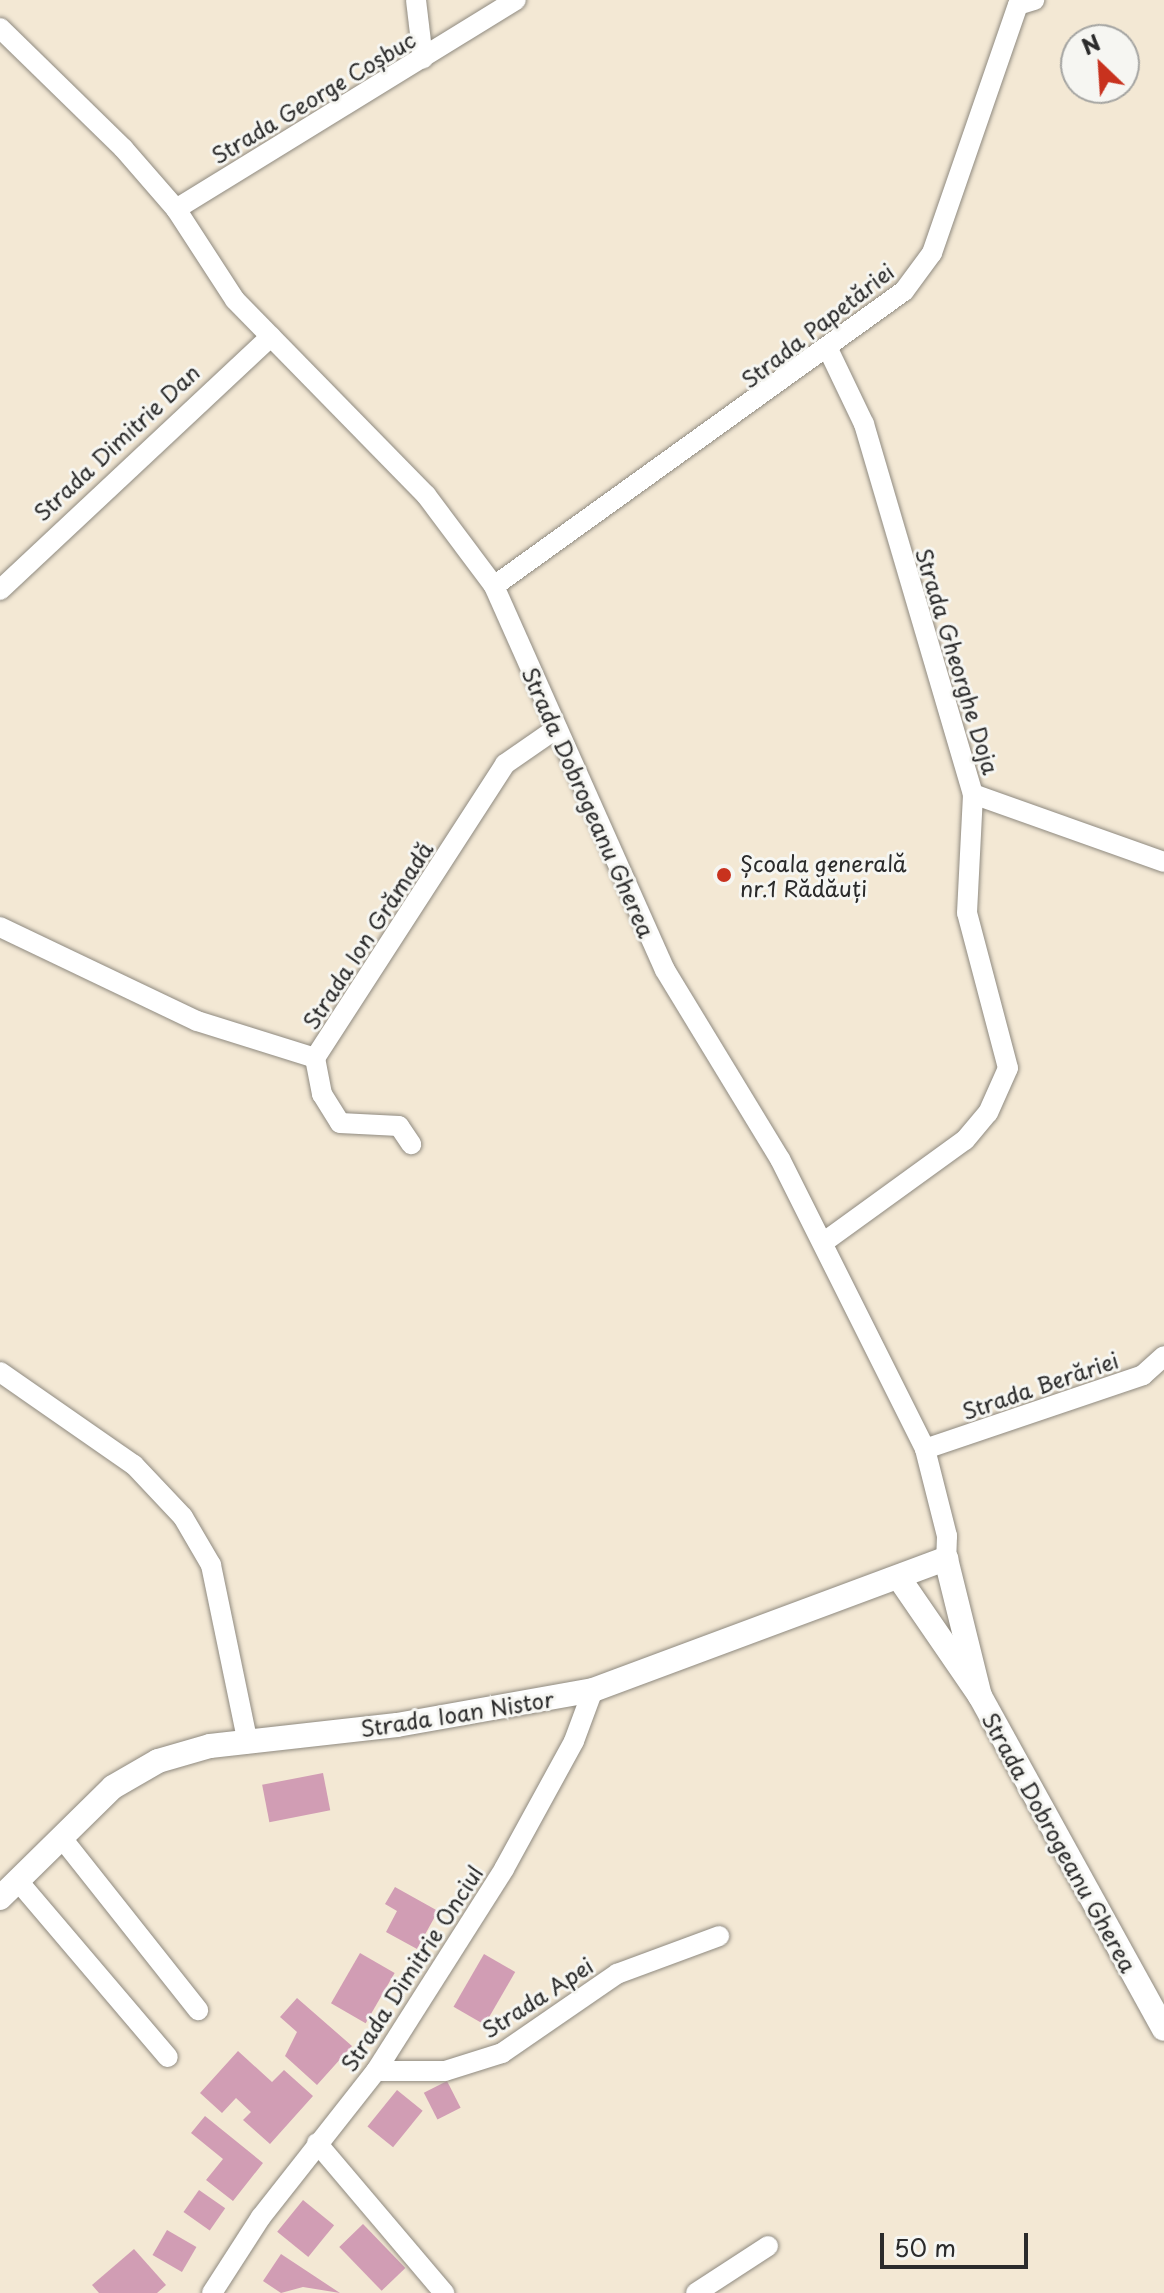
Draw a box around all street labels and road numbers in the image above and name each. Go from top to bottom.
street label: Strada George Coșbuc [204,24,422,170]
street label: Strada Papetăriei [735,257,899,393]
street label: Strada Dimitrie Dan [28,358,204,526]
street label: Strada Gheorghe Doja [911,544,1005,778]
street label: Strada Dobrogeanu Gherea [517,663,661,941]
street label: Strada Ion Grămadă [296,836,438,1034]
street label: Strada Berăriei [958,1346,1122,1424]
street label: Strada Ioan Nistor [358,1685,556,1741]
street label: Strada Dobrogeanu Gherea [977,1708,1143,1976]
street label: Strada Dimitrie Onciul [335,1860,487,2076]
street label: Strada Apei [476,1951,598,2043]

